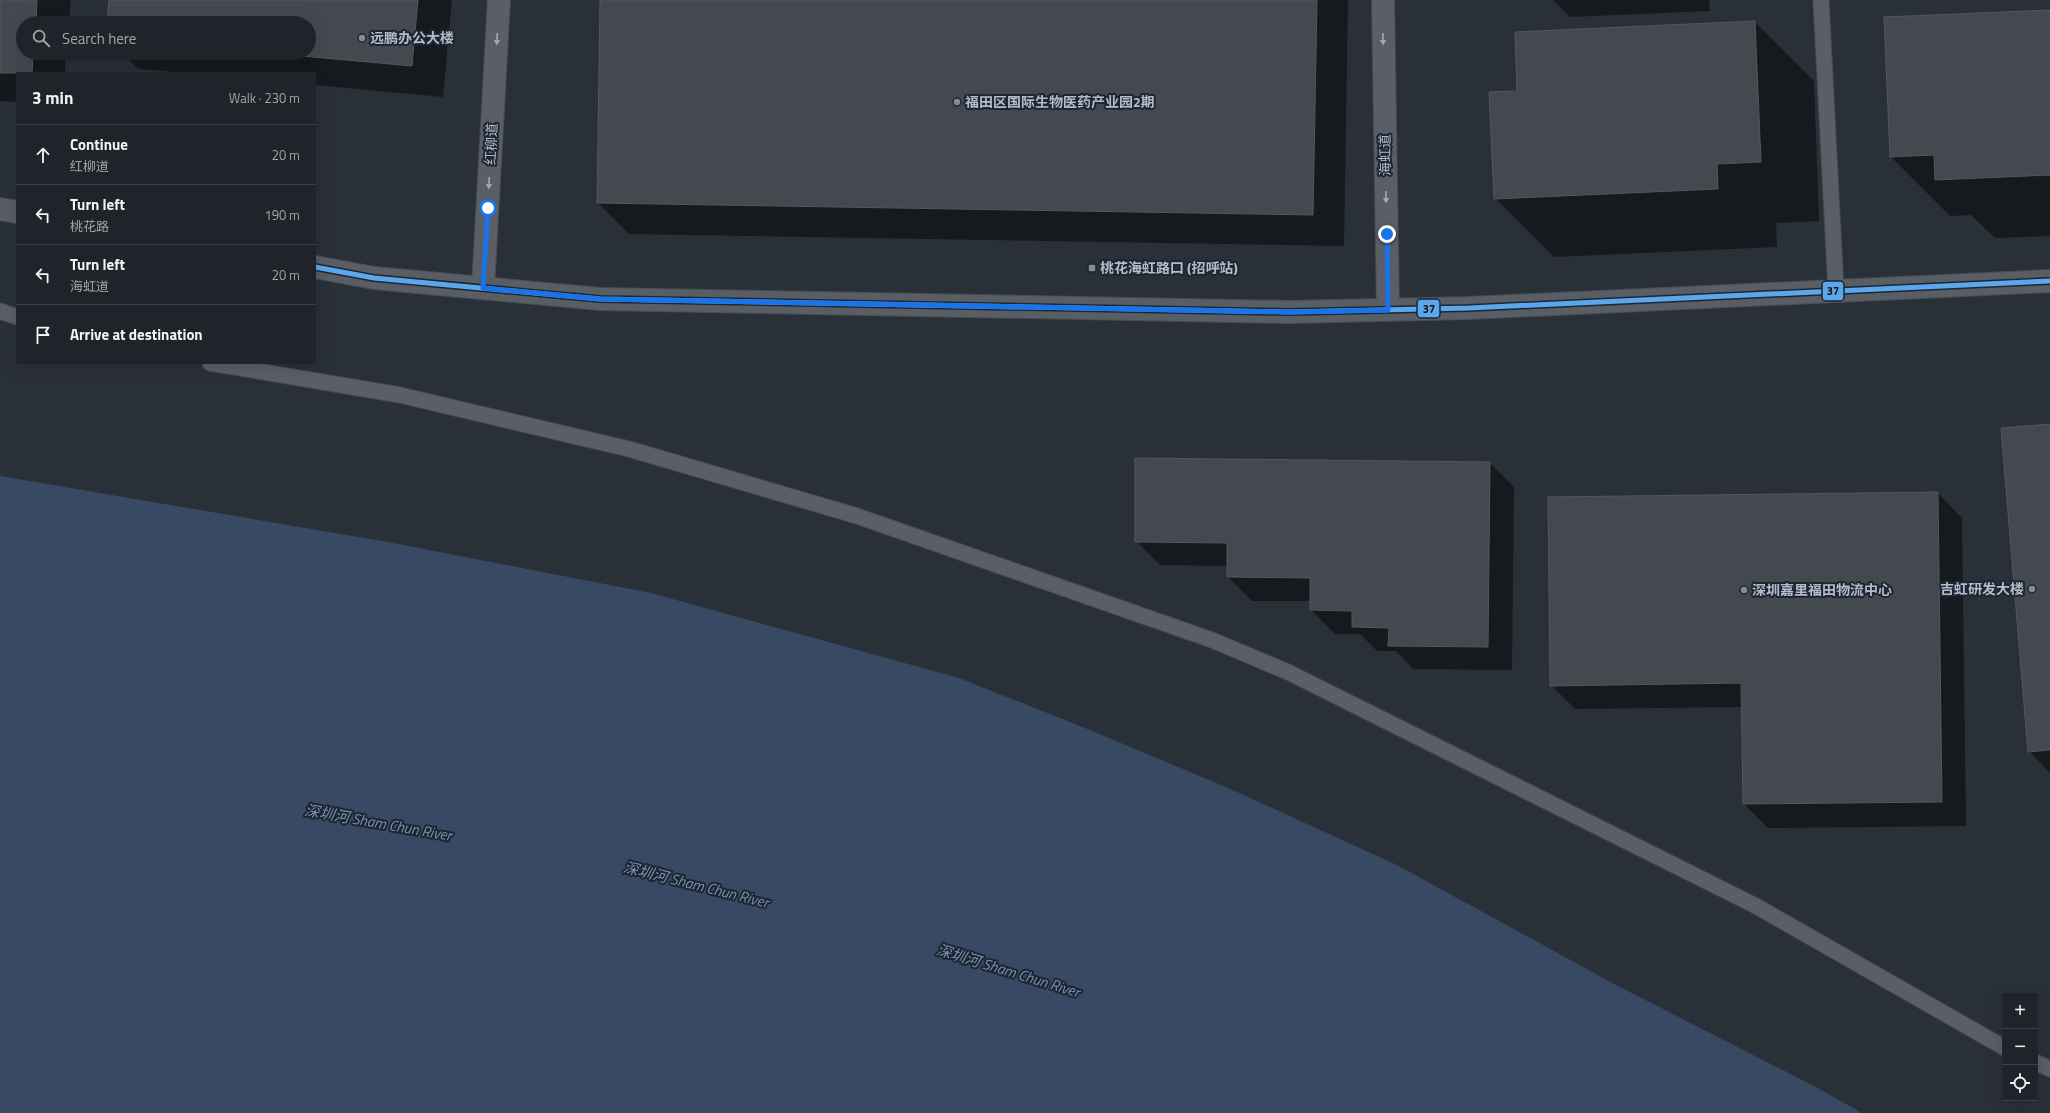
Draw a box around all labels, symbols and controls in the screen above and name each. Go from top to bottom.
search box [16,16,316,60]
icon: search [30,27,52,49]
text: Search here [62,27,136,50]
place label: 远鹏办公大楼 [370,27,454,48]
marker: 远鹏办公大楼 [357,33,367,43]
one-way arrow [493,33,500,45]
one-way arrow [1380,33,1387,45]
text: 3 min [32,85,73,111]
text: Walk · 230 m [229,88,300,108]
place label: 福田区国际生物医药产业园2期 [965,91,1155,112]
marker: 福田区国际生物医药产业园2期 [952,97,962,107]
street label: 红柳道 [479,122,502,165]
text: Continue [70,133,128,156]
street label: 海虹道 [1374,134,1395,176]
icon: ahead [32,144,54,166]
text: 20 m [272,145,300,165]
text: 红柳道 [70,156,109,176]
one-way arrow [486,177,493,189]
one-way arrow [1383,191,1389,204]
text: Turn left [70,193,125,216]
route start [479,199,497,217]
icon: left [32,204,54,226]
text: 190 m [264,205,300,225]
text: 桃花路 [70,216,109,236]
route end [1378,225,1396,243]
text: Turn left [70,253,125,276]
place label: 桃花海虹路口 (招呼站) [1100,257,1238,278]
marker: 桃花海虹路口 (招呼站) [1087,263,1097,273]
icon: left [32,264,54,286]
text: 20 m [272,265,300,285]
text: 海虹道 [70,276,109,296]
line badge: 37 [1822,281,1844,301]
text: 37 [1827,283,1839,299]
line badge: 37 [1417,299,1440,318]
text: 37 [1423,301,1435,317]
text: Arrive at destination [70,323,203,346]
icon: arrive [32,324,54,346]
place label: 吉虹研发大楼 [1940,578,2024,599]
place label: 深圳嘉里福田物流中心 [1752,579,1892,600]
marker: 吉虹研发大楼 [2027,584,2037,594]
marker: 深圳嘉里福田物流中心 [1739,585,1749,595]
water label: 深圳河 Sham Chun River [303,798,456,847]
water label: 深圳河 Sham Chun River [621,855,773,914]
water label: 深圳河 Sham Chun River [934,938,1085,1004]
map controls [2002,993,2038,1101]
button: + [2002,993,2038,1029]
button: − [2002,1029,2038,1065]
button: locate [2002,1065,2038,1101]

